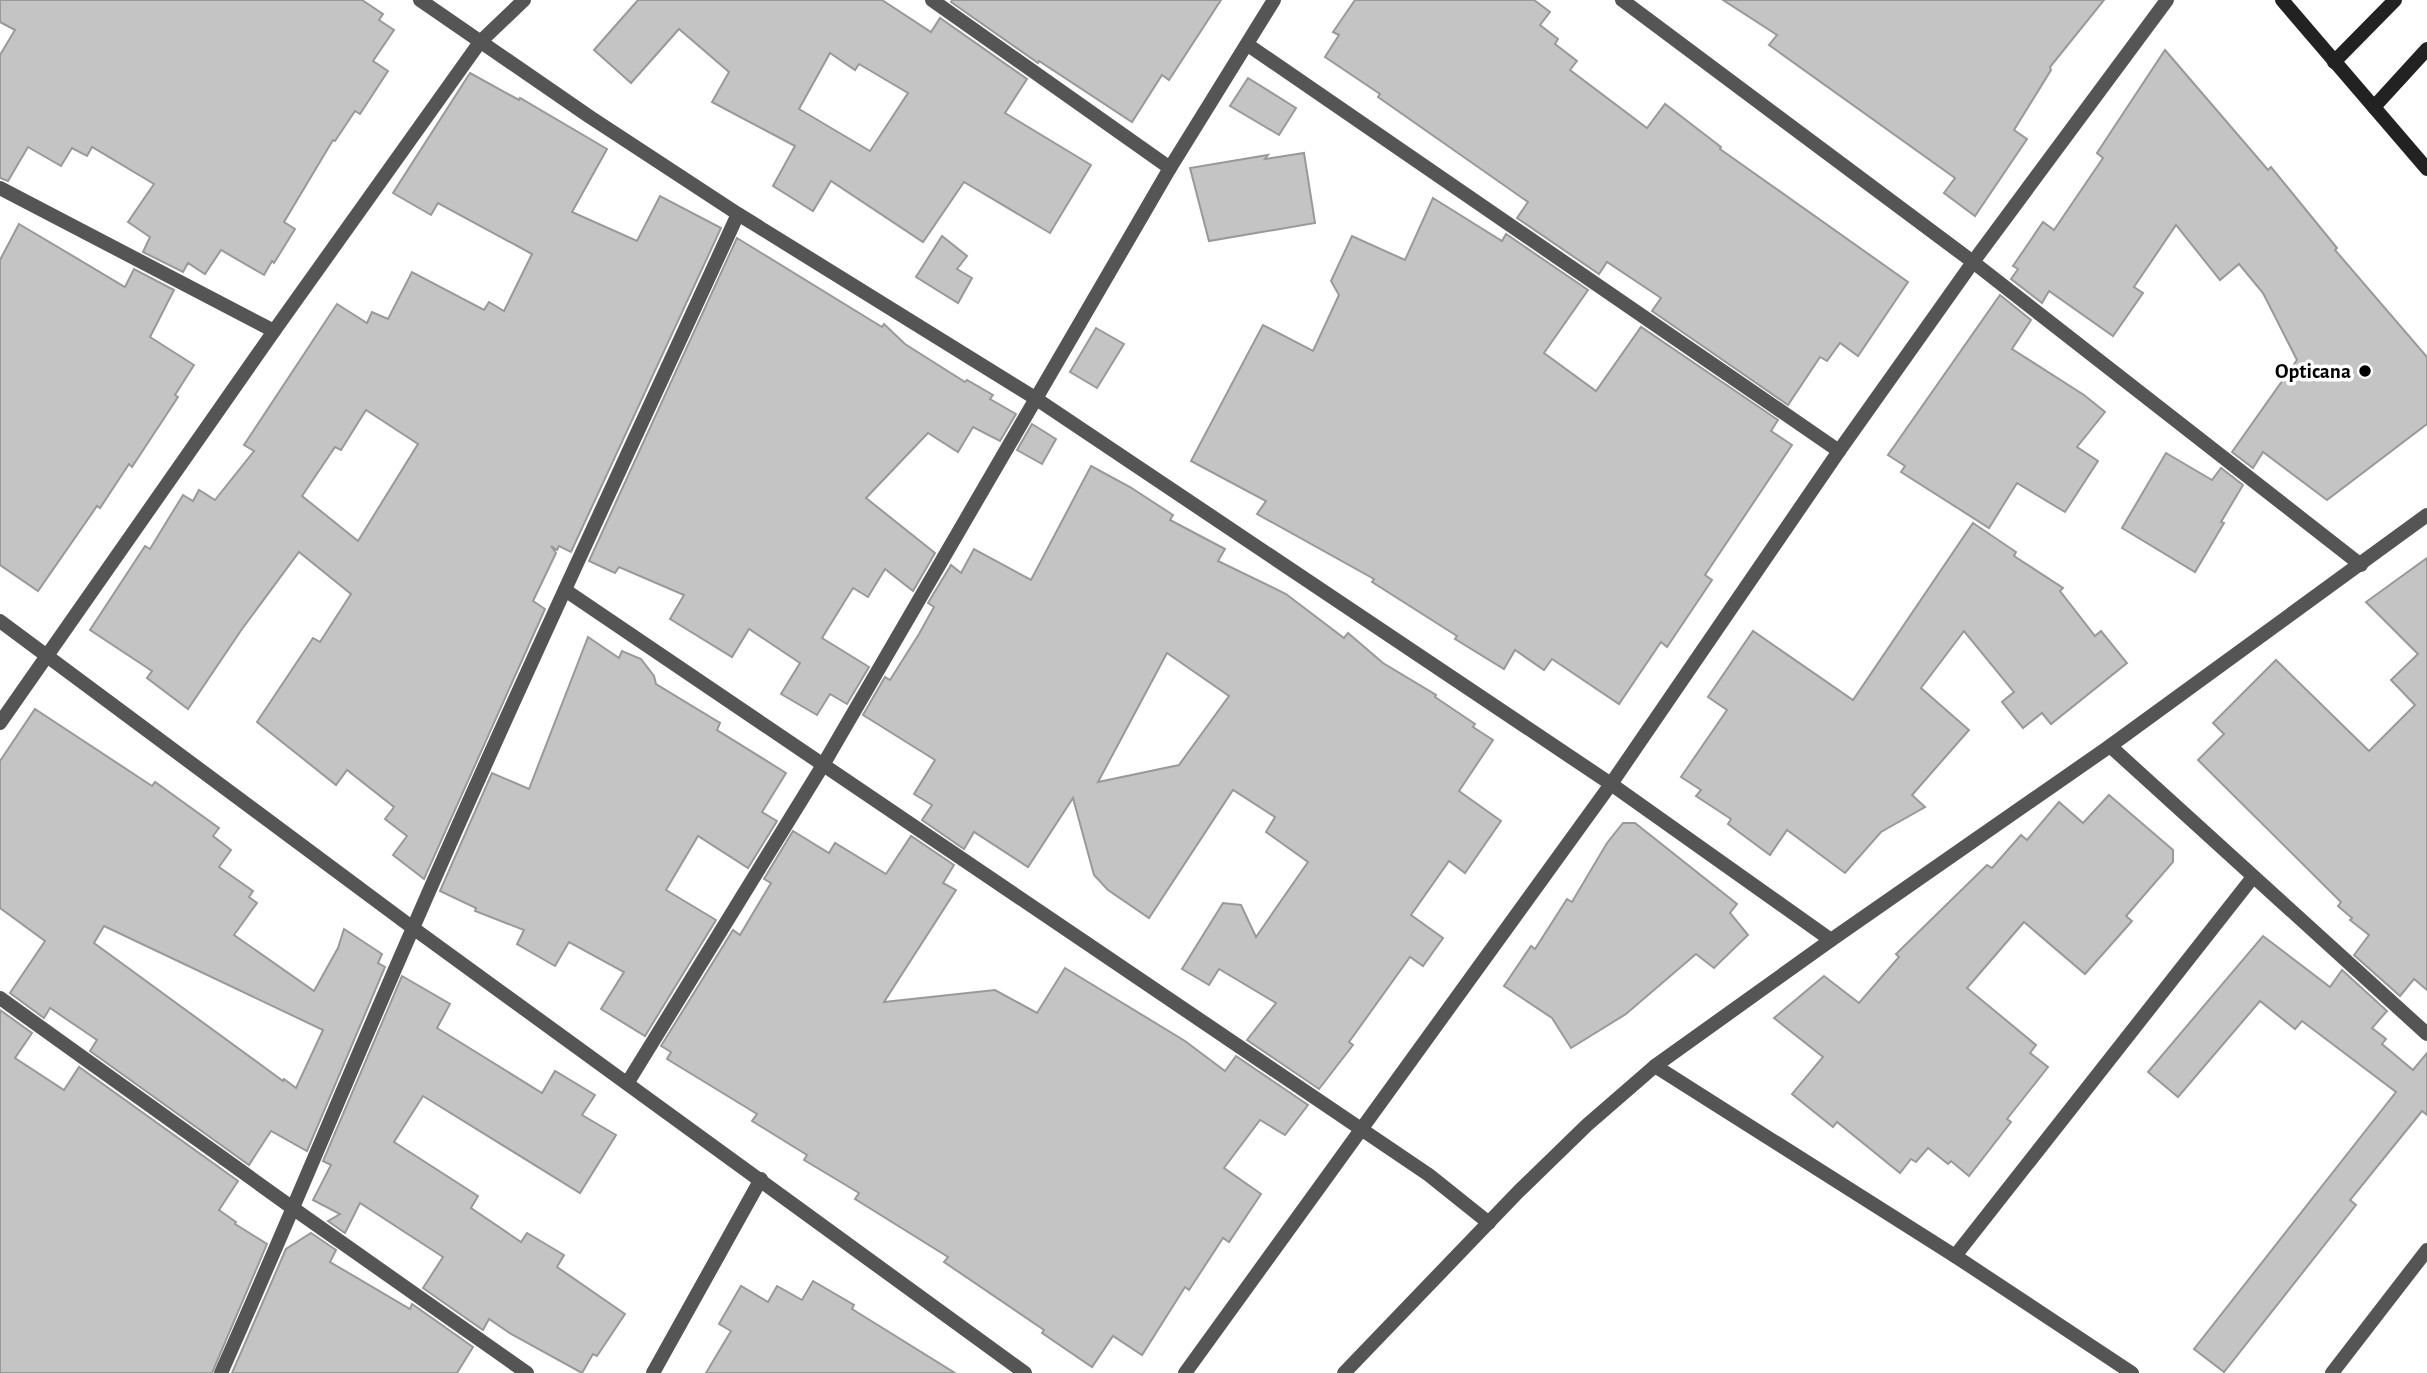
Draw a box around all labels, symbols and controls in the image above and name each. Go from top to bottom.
place label: Opticana [2275,361,2351,382]
marker: Opticana [2357,363,2373,379]

